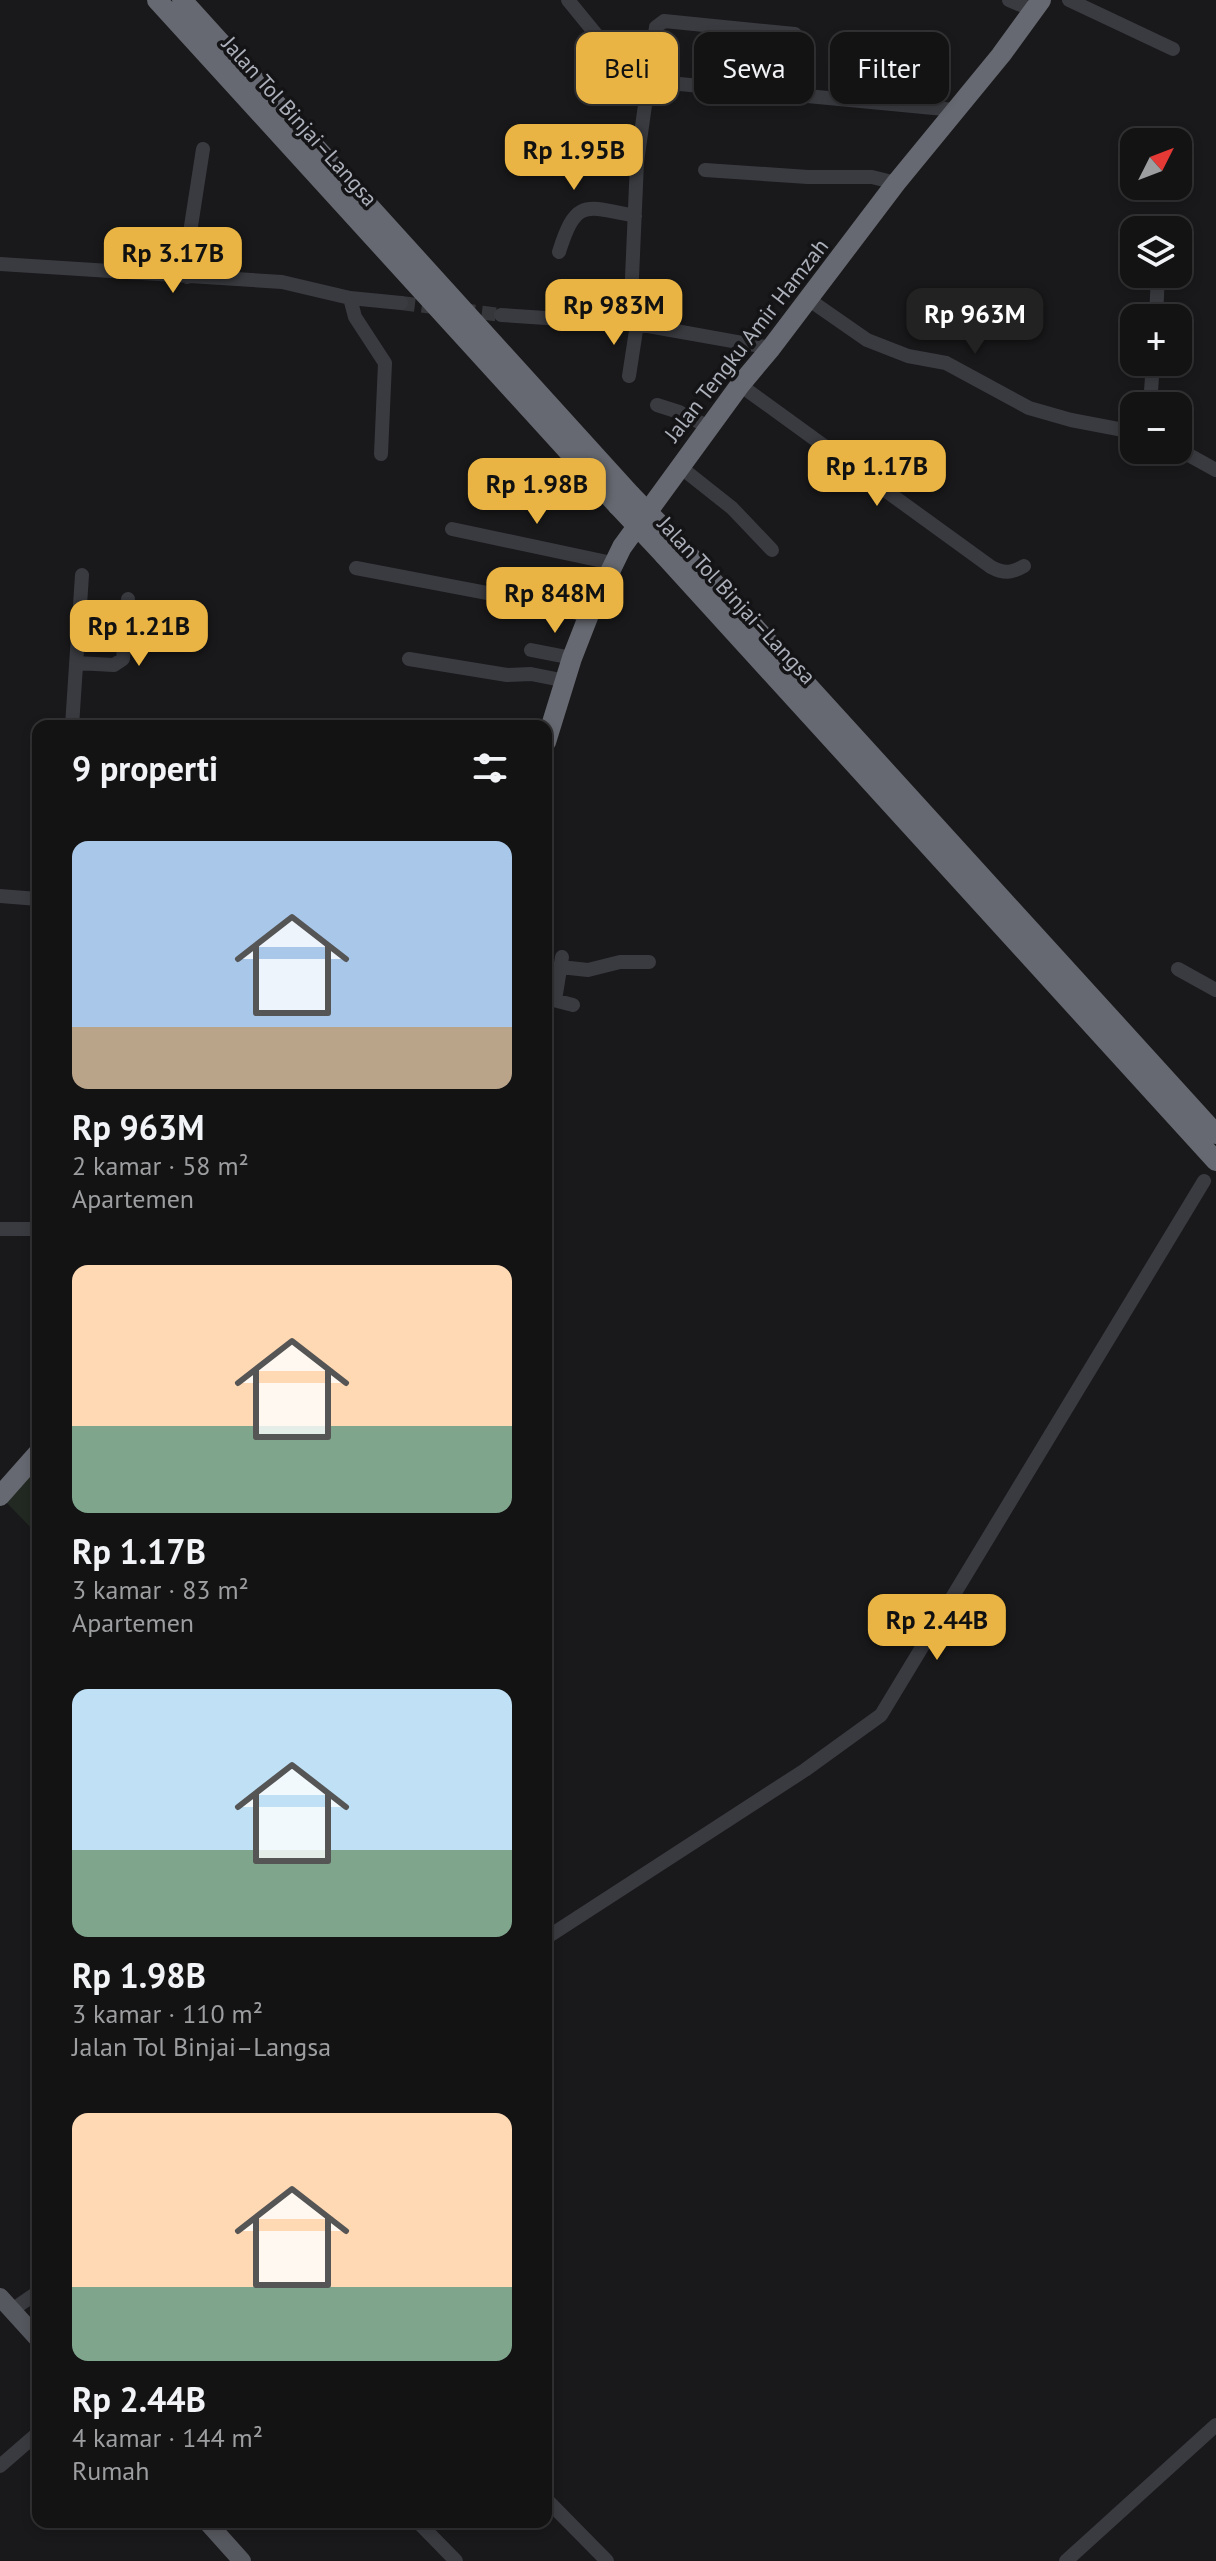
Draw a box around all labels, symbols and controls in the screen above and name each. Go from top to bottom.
street label: Jalan Tol Binjai–Langsa [216,29,384,212]
chip: Beli [576,32,678,104]
chip: Sewa [694,32,814,104]
chip: Filter [830,32,949,104]
pin: Rp 1.95B [491,124,657,192]
north arrow [1120,128,1192,200]
map controls [1120,128,1192,464]
text: Rp 1.95B [523,133,625,166]
button: layers [1120,216,1192,288]
pin: Rp 3.17B [90,227,256,295]
street label: Jalan Tengku Amir Hamzah [657,233,834,448]
text: Rp 3.17B [122,236,224,269]
pin: Rp 983M [540,279,688,347]
text: Rp 983M [563,288,665,321]
pin: Rp 963M [901,288,1049,356]
text: Rp 963M [924,297,1026,330]
button: + [1120,304,1192,376]
button: − [1120,392,1192,464]
pin: Rp 1.17B [794,440,960,508]
text: Rp 1.17B [826,449,928,482]
pin: Rp 1.98B [454,458,620,526]
text: Rp 1.98B [486,467,588,500]
street label: Jalan Tol Binjai–Langsa [651,510,822,690]
pin: Rp 848M [481,567,629,635]
text: Rp 848M [504,576,606,609]
pin: Rp 1.21B [56,600,222,668]
text: Rp 1.21B [88,609,190,642]
text: 9 properti [72,746,218,790]
icon: filters [468,746,512,790]
icon: home [220,893,364,1037]
text: Rp 963M [72,1105,204,1149]
text: 2 kamar · 58 m² [72,1149,249,1182]
text: Apartemen [72,1182,194,1215]
icon: home [220,1317,364,1461]
text: Rp 1.17B [72,1529,206,1573]
text: 3 kamar · 83 m² [72,1573,249,1606]
pin: Rp 2.44B [854,1594,1020,1662]
text: Rp 2.44B [886,1603,988,1636]
text: Apartemen [72,1606,194,1639]
icon: home [220,1741,364,1885]
text: Rp 1.98B [72,1953,206,1997]
text: 3 kamar · 110 m² [72,1997,263,2030]
text: Jalan Tol Binjai–Langsa [72,2030,331,2063]
icon: home [220,2165,364,2309]
text: Rp 2.44B [72,2377,206,2421]
text: 4 kamar · 144 m² [72,2421,263,2454]
text: Rumah [72,2454,149,2487]

